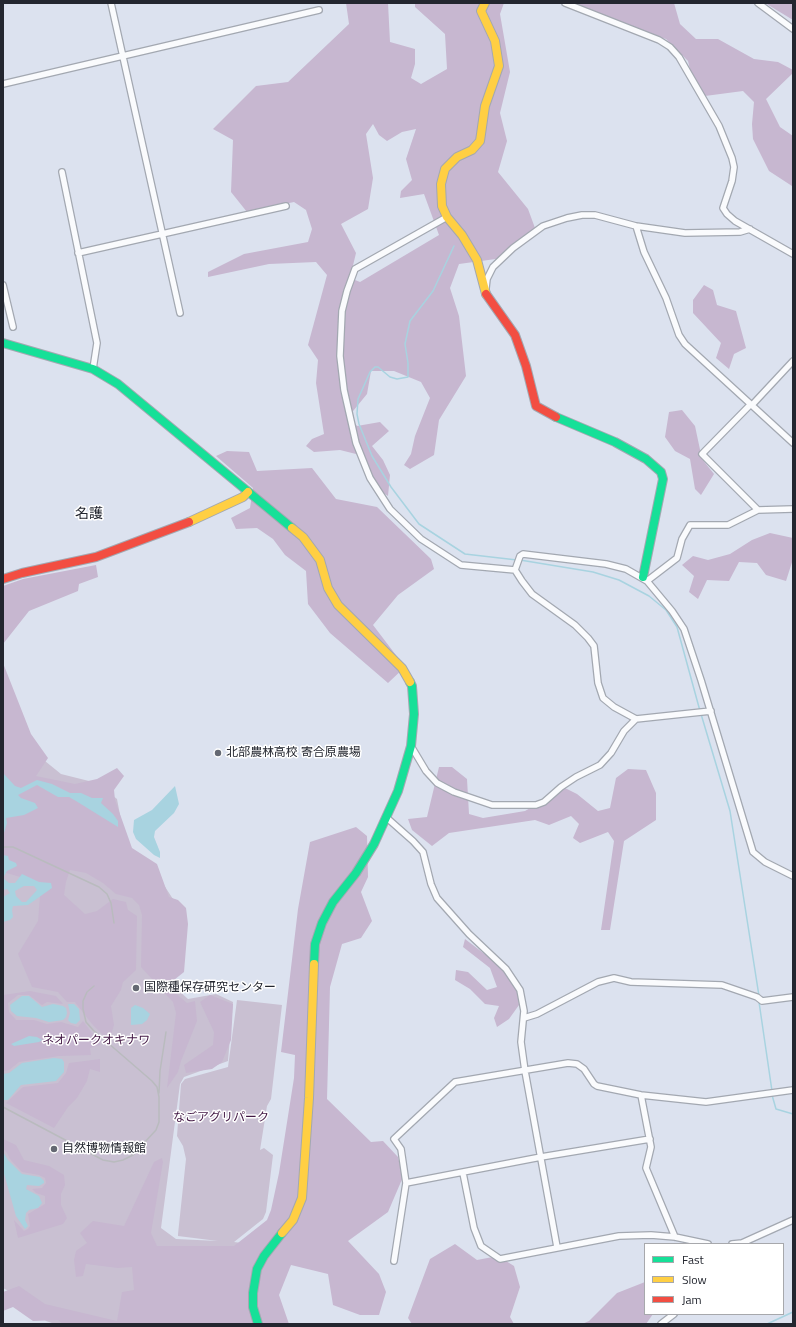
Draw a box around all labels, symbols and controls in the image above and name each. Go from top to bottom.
district label: 名護 [75,507,103,523]
place label: 北部農林高校 寄合原農場 [226,746,361,760]
marker: 北部農林高校 寄合原農場 [213,748,223,758]
place label: 国際種保存研究センター [144,981,276,995]
marker: 国際種保存研究センター [131,983,141,993]
park label: ネオパークオキナワ [42,1034,150,1048]
park label: なごアグリパーク [173,1111,269,1125]
place label: 自然博物情報館 [62,1142,146,1156]
marker: 自然博物情報館 [49,1144,59,1154]
legend [644,1243,784,1315]
text: Fast [682,1250,704,1269]
text: Slow [682,1270,707,1289]
text: Jam [682,1290,702,1309]

